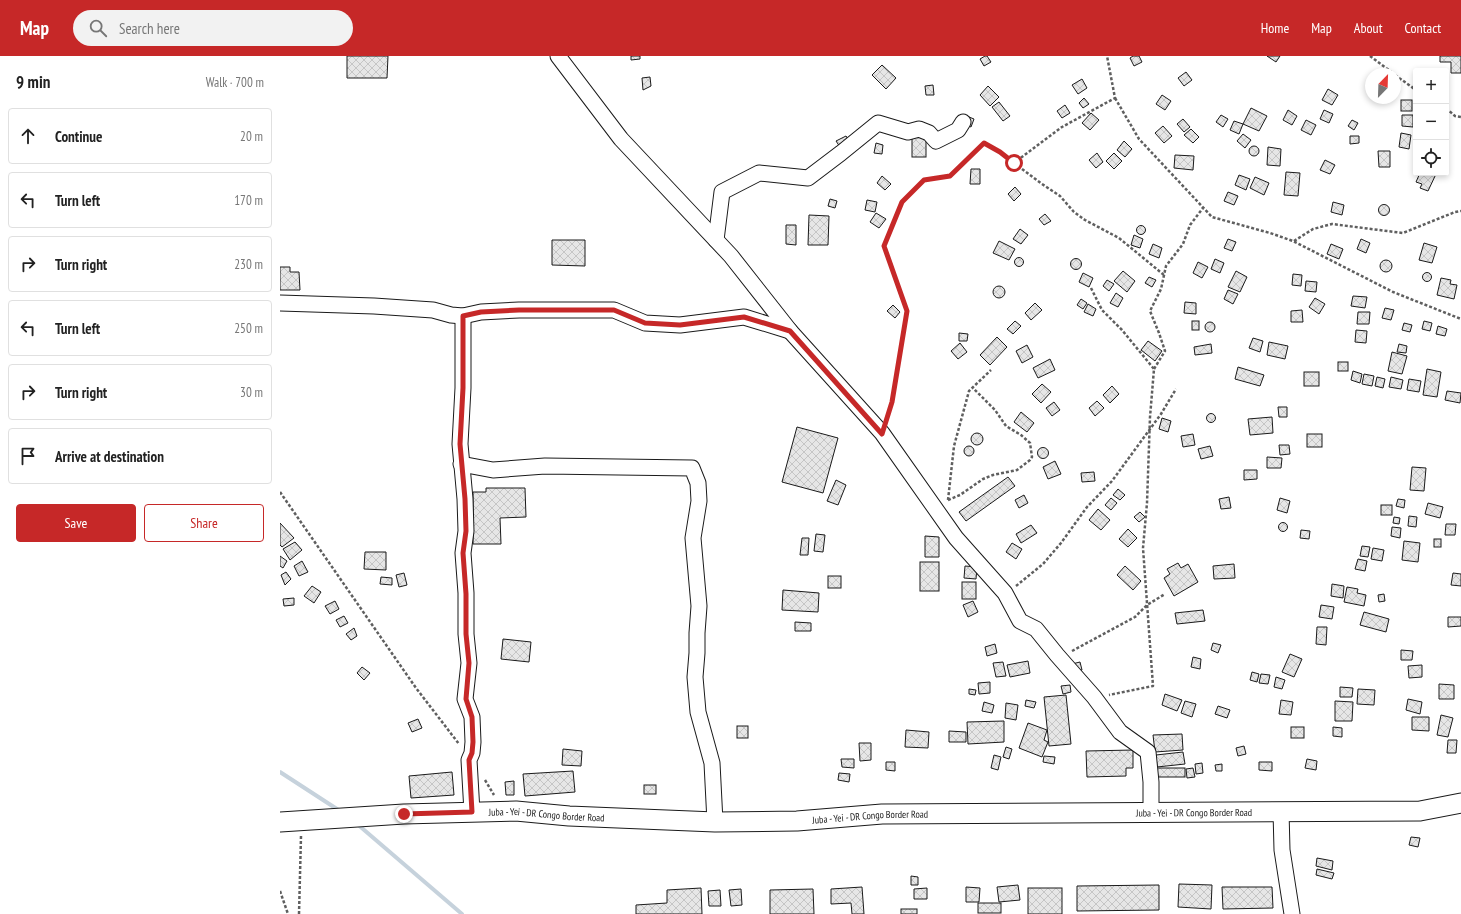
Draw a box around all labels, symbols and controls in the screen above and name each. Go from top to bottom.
search box [73,10,353,46]
text: Map [20,16,49,40]
icon: search [87,17,109,39]
text: Search here [119,19,180,38]
text: Home [1261,19,1289,37]
text: Map [1311,19,1332,37]
text: About [1354,19,1383,37]
text: Contact [1405,19,1441,37]
north arrow [1365,68,1401,104]
map controls [1413,68,1449,176]
button: + [1413,68,1449,104]
text: 9 min [16,71,50,93]
text: Walk · 700 m [206,74,264,91]
button: − [1413,104,1449,140]
icon: ahead [17,125,39,147]
text: Continue [55,127,102,146]
text: 20 m [240,128,263,145]
button: locate [1413,140,1449,176]
route start [1005,154,1023,172]
icon: left [17,189,39,211]
text: Turn left [55,191,100,210]
text: 170 m [234,192,263,209]
icon: right [17,253,39,275]
text: Turn right [55,255,107,274]
text: 230 m [234,256,263,273]
icon: left [17,317,39,339]
text: Turn left [55,319,100,338]
text: 250 m [234,320,263,337]
icon: right [17,381,39,403]
text: Turn right [55,383,107,402]
text: 30 m [240,384,263,401]
icon: arrive [17,445,39,467]
text: Arrive at destination [55,447,164,466]
button: Save [16,504,136,542]
button: Share [144,504,264,542]
route end [395,805,413,823]
street label: Juba - Yei - DR Congo Border Road [488,805,605,824]
street label: Juba - Yei - DR Congo Border Road [1135,806,1252,820]
street label: Juba - Yei - DR Congo Border Road [811,808,928,827]

